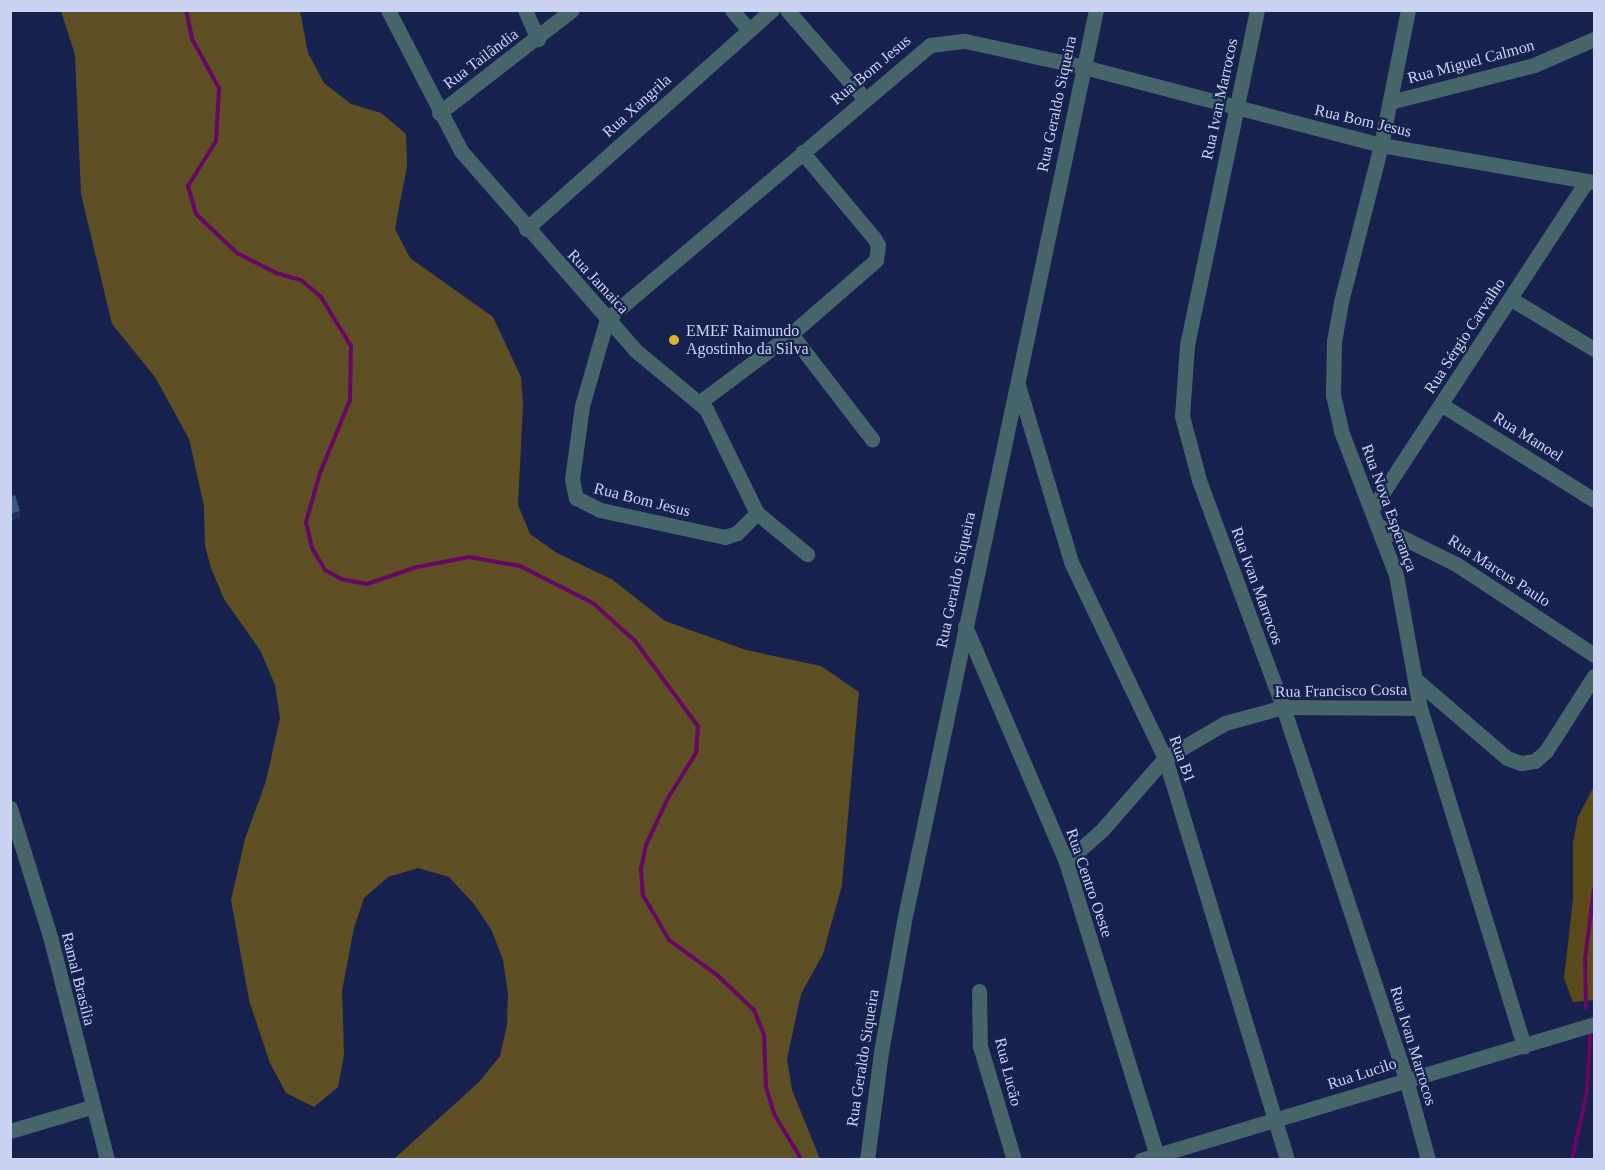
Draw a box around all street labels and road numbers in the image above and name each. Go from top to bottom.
street label: Rua Tailândia [440,25,522,93]
street label: Rua Bom Jesus [827,31,915,109]
street label: Rua Geraldo Siqueira [1033,34,1081,174]
street label: Rua Miguel Calmon [1405,36,1537,88]
street label: Rua Ivan Marrocos [1198,37,1242,161]
street label: Rua Xangrila [599,70,675,142]
street label: Rua Bom Jesus [1313,101,1413,141]
street label: Rua Jamaica [563,246,633,318]
street label: Rua Sérgio Carvalho [1420,275,1510,397]
street label: Rua Manoel [1490,408,1566,466]
street label: Rua Nova Esperança [1357,442,1421,574]
street label: Rua Bom Jesus [592,479,692,521]
street label: Rua Geraldo Siqueira [932,510,980,650]
street label: Rua Ivan Marrocos [1227,525,1287,647]
street label: Rua Marcus Paulo [1444,531,1554,611]
street label: Rua Francisco Costa [1275,680,1407,702]
street label: Rua B1 [1165,733,1199,785]
street label: Rua Centro Oeste [1061,826,1117,940]
street label: Ramal Brasília [57,930,99,1028]
street label: Rua Ivan Marrocos [1386,984,1440,1108]
street label: Rua Geraldo Siqueira [843,988,883,1128]
street label: Rua Lucão [990,1036,1026,1108]
street label: Rua Lucilo [1325,1054,1399,1094]

